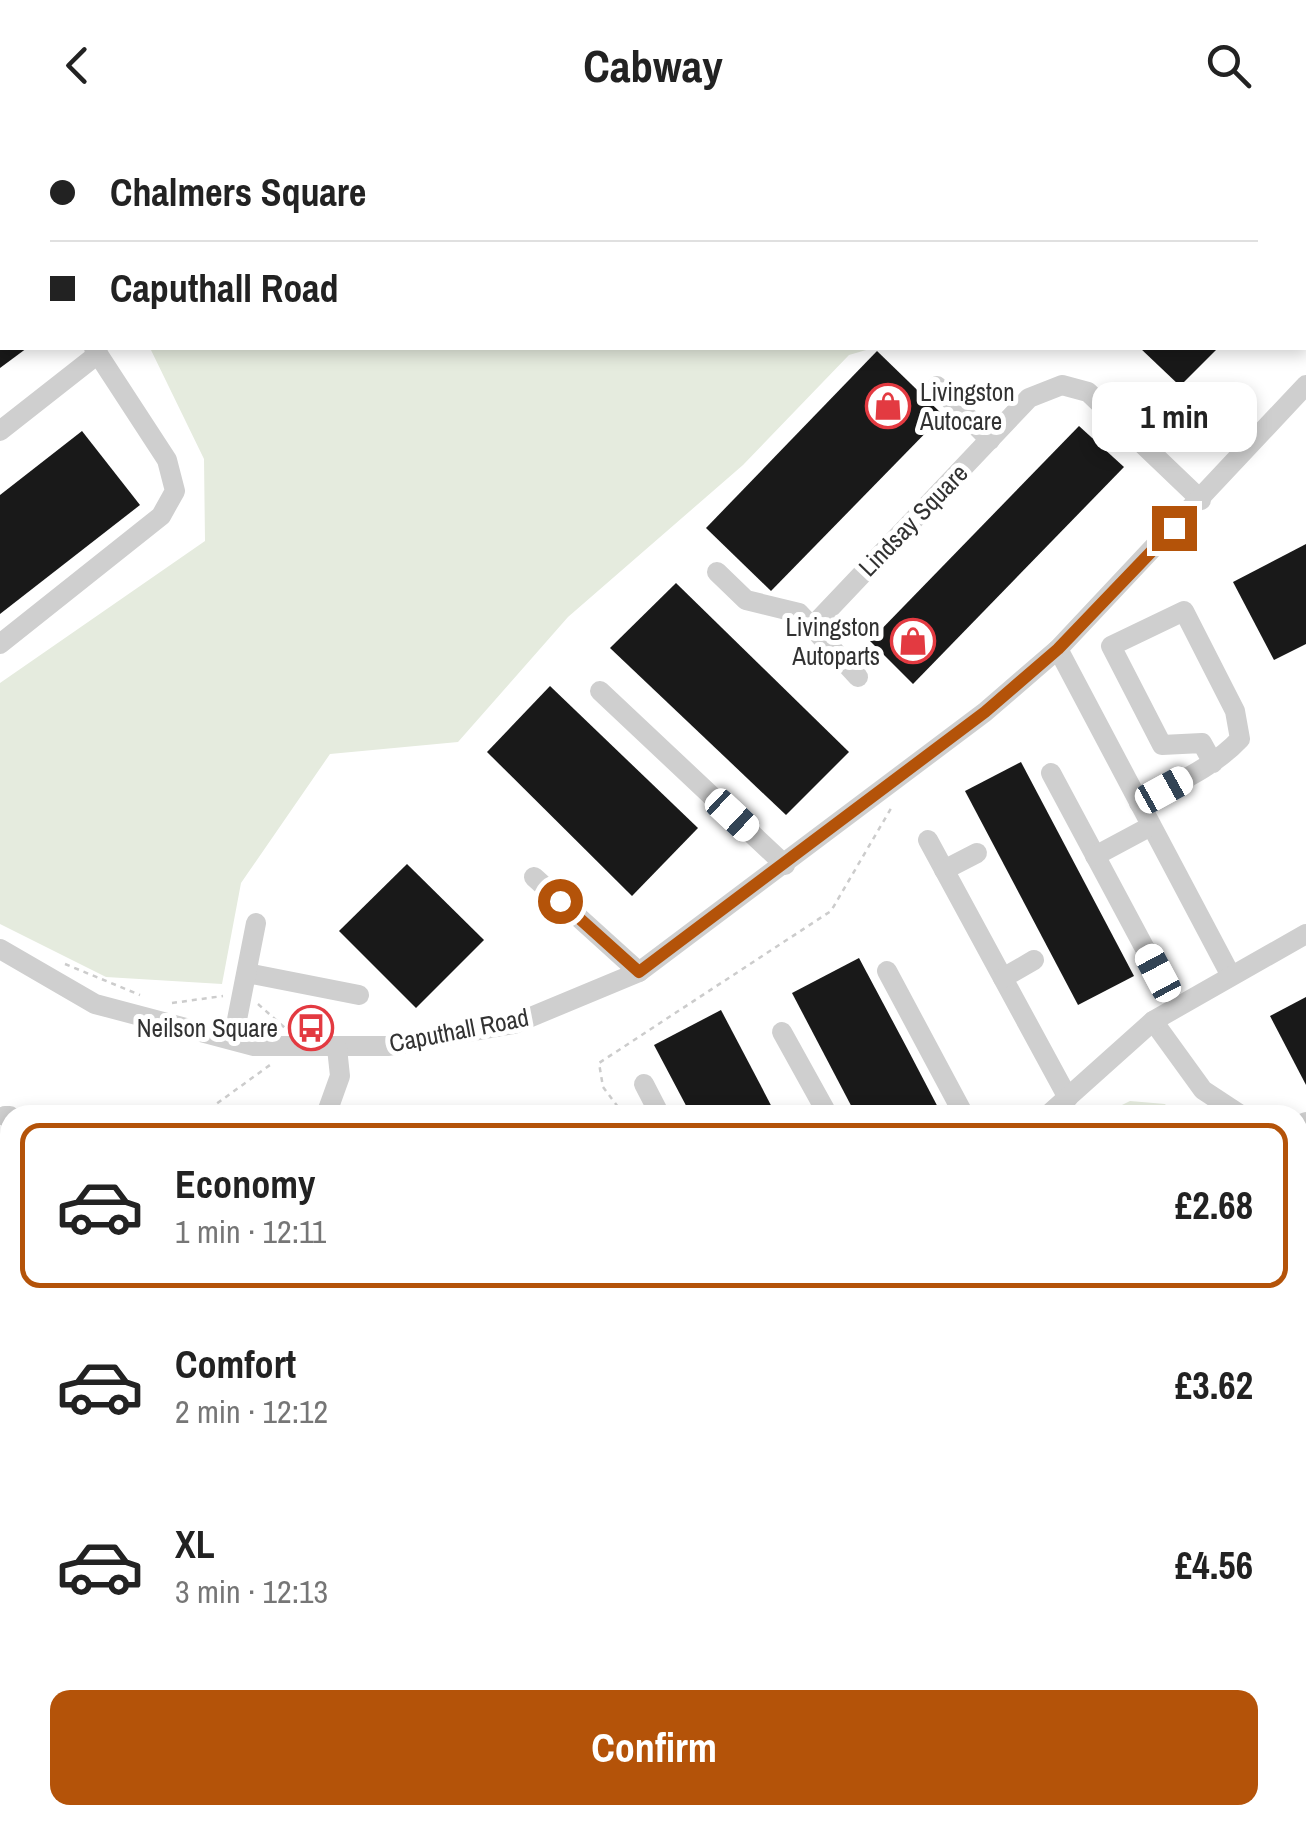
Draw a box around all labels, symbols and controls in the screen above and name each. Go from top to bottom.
text: Cabway [583,35,723,96]
icon: back [50,38,105,93]
icon: search [1201,38,1256,93]
text: Chalmers Square [110,167,366,218]
text: Caputhall Road [110,263,339,314]
place label: Livingston Autocare [919,375,1015,438]
shop icon: Livingston Autocare [865,383,911,429]
callout: 1 min [1092,383,1256,453]
text: 1 min [1140,395,1209,438]
street label: Lindsay Square [851,457,975,583]
route end [1152,506,1197,551]
place label: Livingston Autoparts [785,610,880,673]
shop icon: Livingston Autoparts [890,618,936,664]
car [1130,762,1198,818]
car [700,784,764,846]
route start [538,879,583,924]
car [1131,939,1185,1007]
street label: Caputhall Road [386,1000,532,1060]
bus stop icon: Neilson Square [288,1005,334,1051]
place label: Neilson Square [137,1011,278,1045]
text: Economy [175,1159,315,1210]
icon: car [55,1161,145,1251]
text: £2.68 [1175,1180,1253,1231]
text: 1 min · 12:11 [175,1210,326,1253]
text: Comfort [175,1339,296,1390]
icon: car [55,1341,145,1431]
text: £3.62 [1175,1360,1253,1411]
text: 2 min · 12:12 [175,1390,328,1433]
text: XL [175,1519,215,1570]
icon: car [55,1521,145,1611]
text: £4.56 [1175,1540,1253,1591]
text: 3 min · 12:13 [175,1570,328,1613]
button: Confirm [50,1690,1258,1805]

